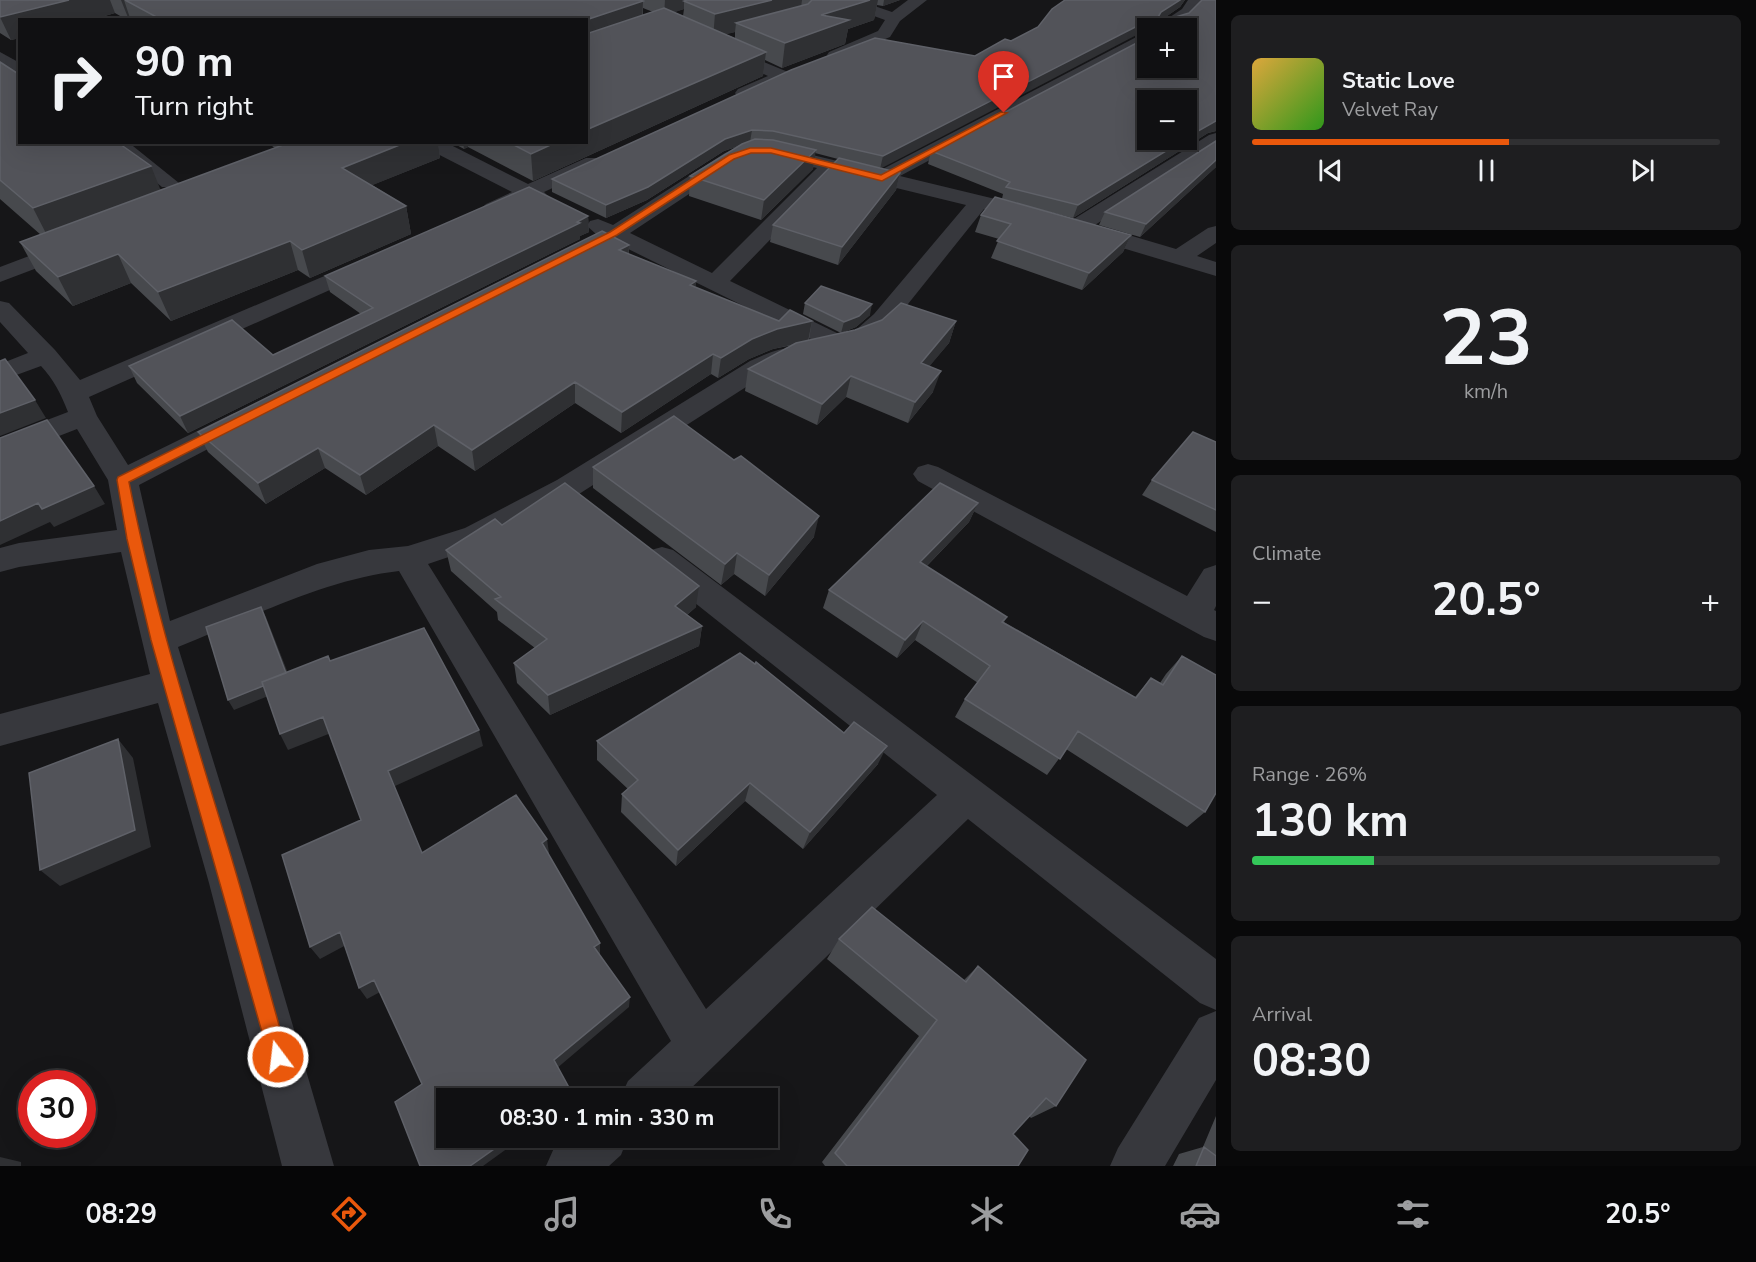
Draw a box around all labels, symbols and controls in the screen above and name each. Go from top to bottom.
map controls [1137,18,1197,150]
button: + [1137,18,1197,78]
text: 90 m [135,34,234,91]
icon: right [36,42,114,120]
pin [978,51,1029,113]
icon: arrive [987,60,1020,93]
text: Static Love [1342,66,1455,96]
text: Turn right [135,88,253,125]
button: − [1137,90,1197,150]
text: Velvet Ray [1342,96,1438,123]
icon: previous [1314,154,1347,187]
icon: pause [1470,154,1503,187]
icon: next [1626,154,1659,187]
text: 23 [1439,285,1533,392]
text: km/h [1464,378,1508,405]
text: Climate [1252,540,1321,567]
text: 20.5° [1431,570,1541,631]
text: − [1252,579,1272,624]
text: + [1700,579,1720,624]
text: Range · 26% [1252,761,1367,788]
text: 130 km [1252,791,1409,852]
text: Arrival [1252,1001,1312,1028]
position arrow [246,1025,310,1089]
text: 08:30 [1252,1031,1371,1092]
speed limit sign: 30 [18,1070,96,1148]
text: 08:30 · 1 min · 330 m [500,1103,714,1133]
icon: directions [328,1193,370,1235]
icon: music [541,1193,583,1235]
icon: phone [754,1193,796,1235]
icon: climate [966,1193,1008,1235]
icon: car [1179,1193,1221,1235]
icon: filters [1392,1193,1434,1235]
text: 08:29 [85,1196,157,1233]
text: 20.5° [1605,1196,1670,1233]

